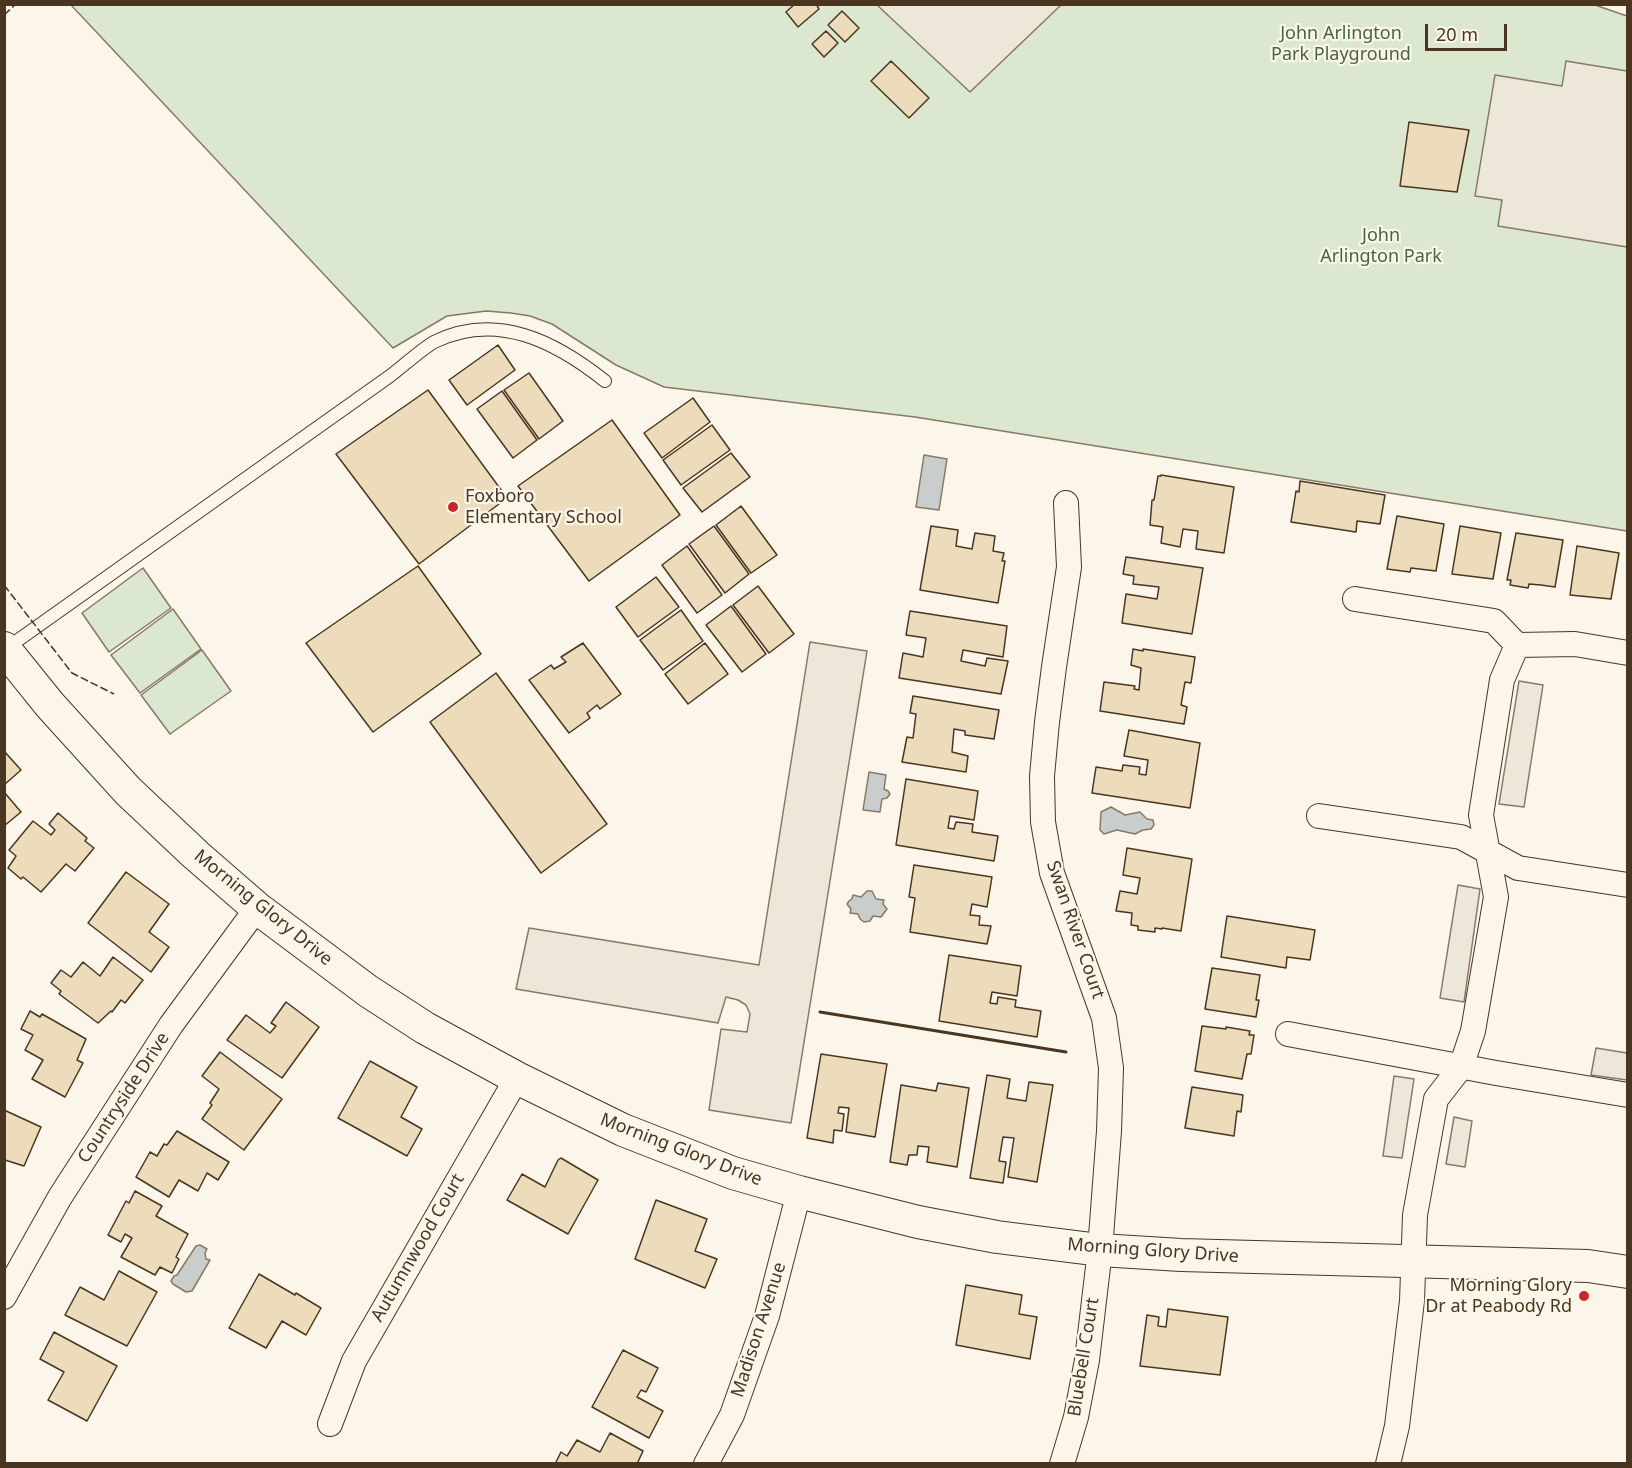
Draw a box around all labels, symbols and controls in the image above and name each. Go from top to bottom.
scale bar [1428,12,1510,50]
text: 20 m [1436,22,1478,46]
park label: John Arlington Park Playground [1271,23,1411,66]
park label: John Arlington Park [1320,225,1442,268]
place label: Foxboro Elementary School [465,486,622,528]
marker: Foxboro Elementary School [446,500,460,514]
street label: Morning Glory Drive [189,846,337,970]
street label: Swan River Court [1041,858,1109,1002]
street label: Countryside Drive [74,1029,174,1167]
street label: Morning Glory Drive [597,1109,765,1191]
street label: Autumnwood Court [367,1170,469,1326]
street label: Morning Glory Drive [1067,1234,1239,1268]
street label: Madison Avenue [727,1260,791,1400]
place label: Morning Glory Dr at Peabody Rd [1425,1275,1572,1318]
marker: Morning Glory Dr at Peabody Rd [1577,1289,1591,1303]
street label: Bluebell Court [1064,1296,1104,1418]

